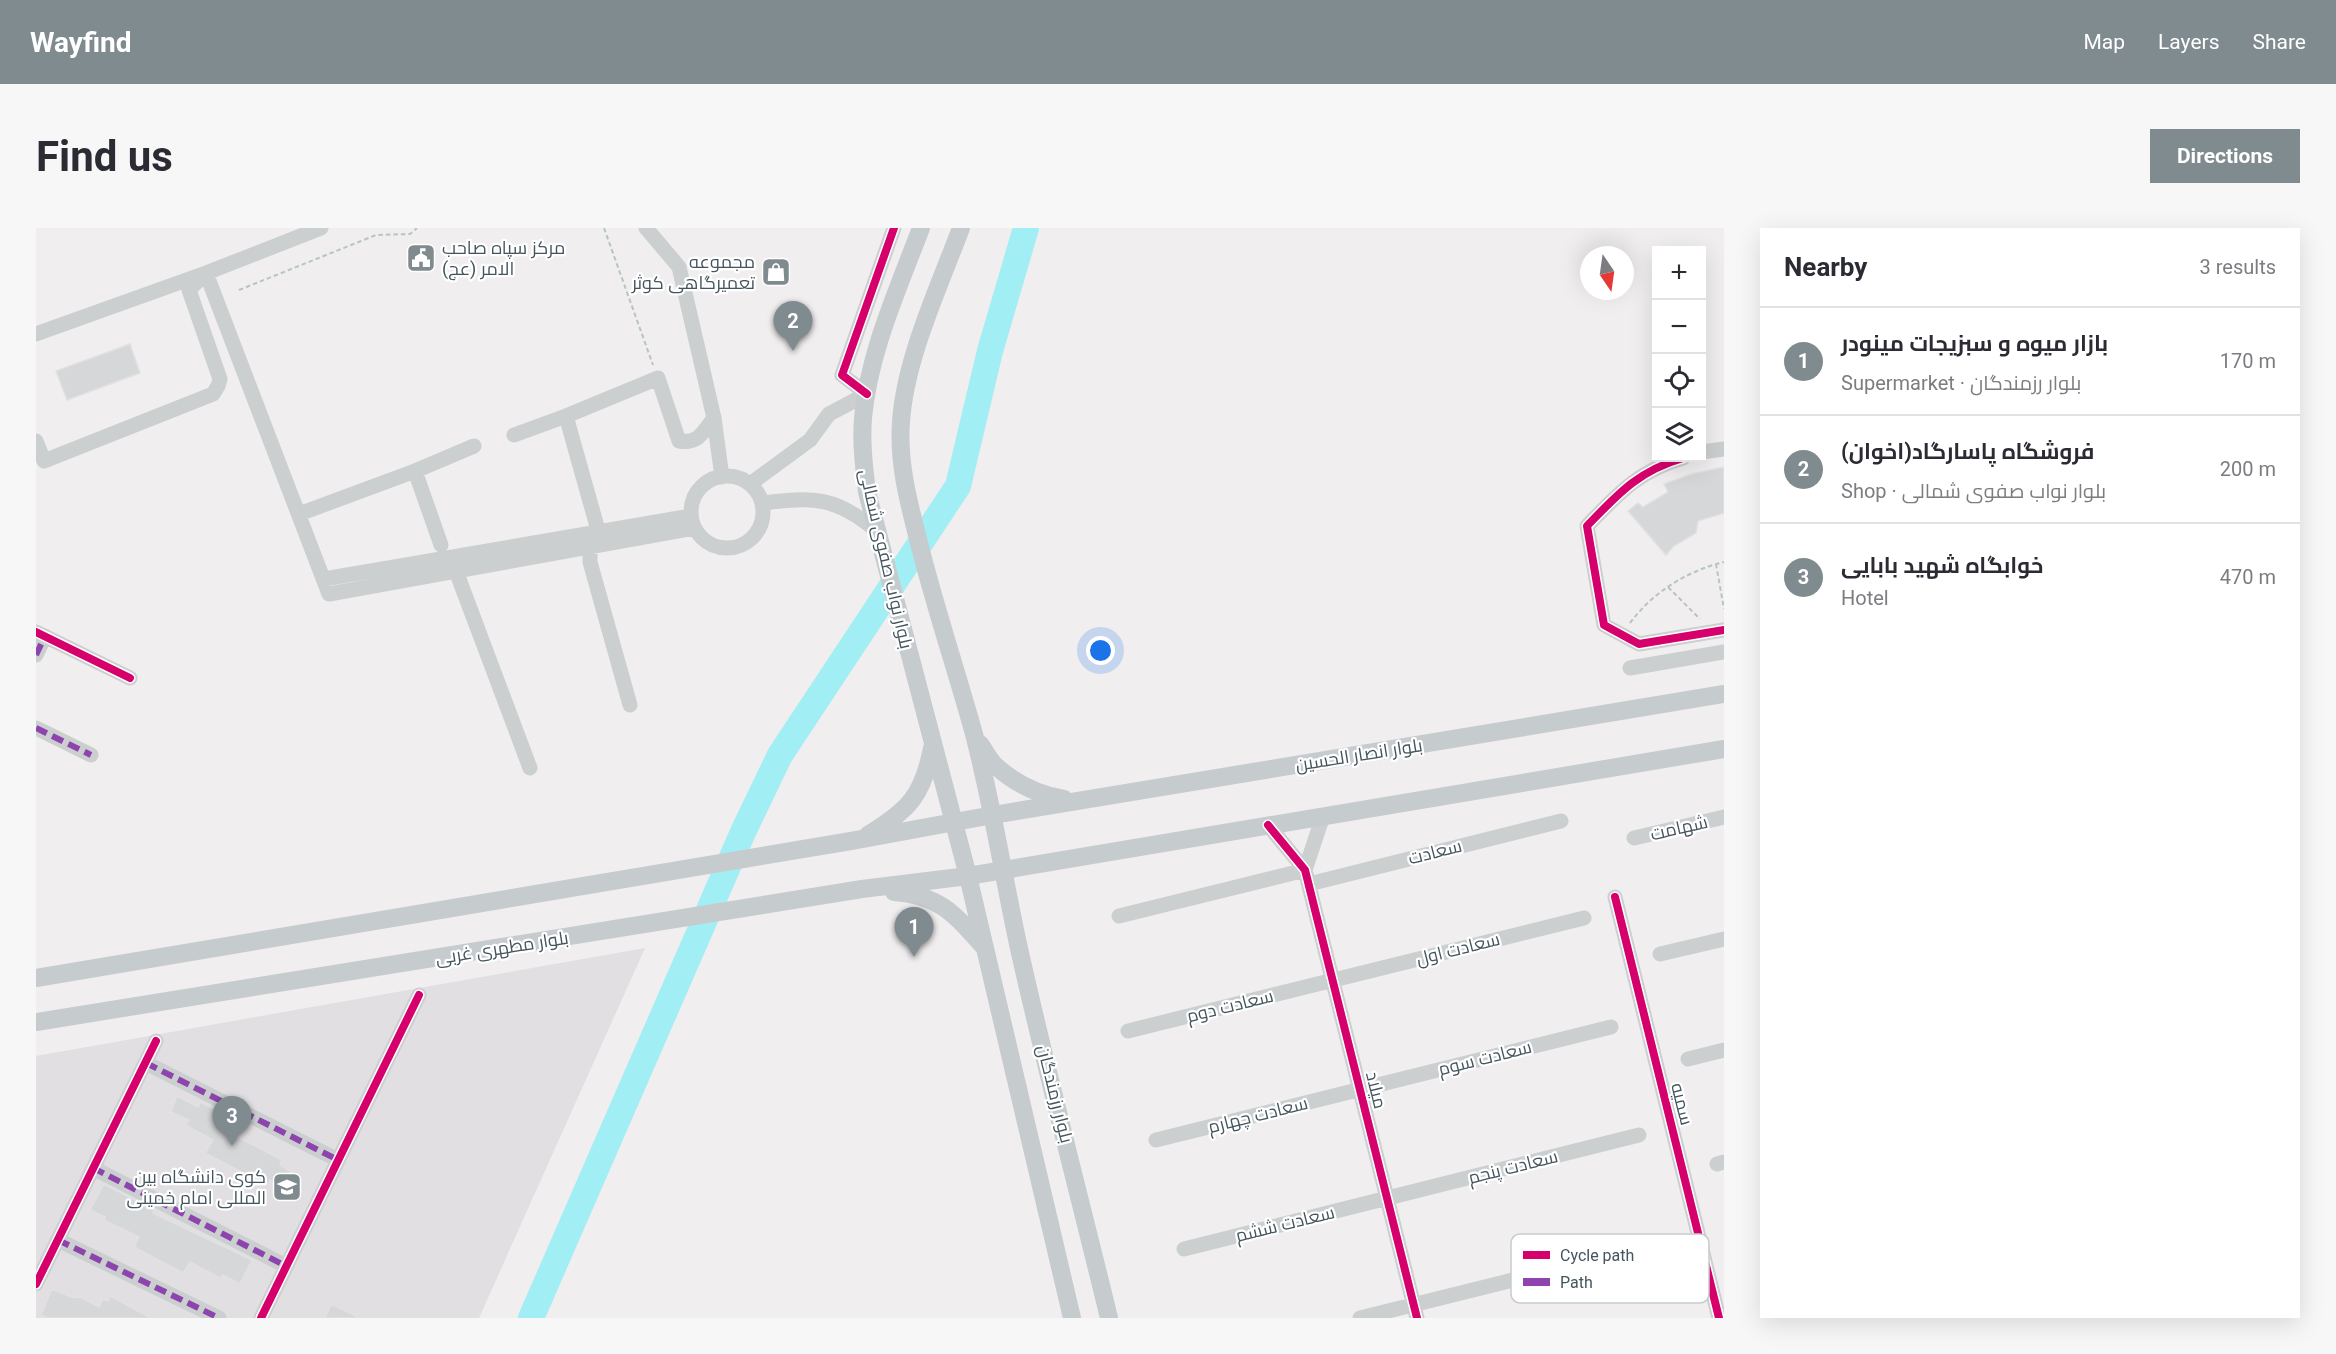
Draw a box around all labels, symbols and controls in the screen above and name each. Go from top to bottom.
text: Wayfind [30,26,131,59]
text: Map [2083,30,2125,54]
text: Layers [2158,30,2219,54]
text: Share [2252,30,2306,54]
button: Directions [2150,129,2300,183]
text: Find us [36,132,173,181]
place label: مرکز سپاه صاحب الامر (عج) [442,237,565,281]
public building icon: مرکز سپاه صاحب الامر (عج) [405,242,437,274]
north arrow [1580,246,1634,300]
map controls [1652,246,1706,462]
button: + [1652,246,1706,300]
place label: مجموعه تعمیرگاهی کوثر [631,251,755,294]
text: Nearby [1784,252,1867,282]
text: 3 results [2200,255,2276,279]
shop icon: مجموعه تعمیرگاهی کوثر [760,256,792,288]
button: − [1652,300,1706,354]
pin: 2 [774,302,813,351]
text: بازار میوه و سبزیجات مینودر [1841,331,2108,356]
text: 1 [1798,349,1809,373]
text: 170 m [2220,349,2276,373]
button: locate [1652,354,1706,408]
text: Supermarket · بلوار رزمندگان [1841,371,2081,395]
button: layers [1652,408,1706,462]
text: فروشگاه پاسارگاد(اخوان) [1841,439,2094,464]
text: 2 [1798,457,1809,481]
text: 200 m [2220,457,2276,481]
street label: بلوار نواب صفوی شمالی [855,467,917,651]
text: Shop · بلوار نواب صفوی شمالی [1841,479,2106,503]
text: خوابگاه شهید بابایی [1841,553,2044,578]
text: 3 [1798,565,1809,589]
text: 470 m [2220,565,2276,589]
text: Hotel [1841,586,1889,610]
your location [1086,636,1115,665]
street label: بلوار انصار الحسین [1294,734,1424,776]
street label: شهامت [1648,811,1710,845]
street label: سعادت [1406,835,1464,868]
pin: 1 [894,908,934,957]
street label: بلوار مطهری غربی [434,927,570,969]
street label: سعادت اول [1414,928,1502,970]
street label: سعادت دوم [1184,985,1276,1028]
street label: سعادت سوم [1436,1036,1534,1081]
street label: بلوار رزمندگان [1032,1043,1078,1145]
street label: میلاد [1362,1069,1391,1111]
street label: سمیه [1667,1081,1698,1127]
street label: سعادت چهارم [1206,1092,1310,1139]
pin: 3 [212,1096,252,1146]
street label: سعادت پنجم [1466,1145,1560,1190]
place label: کوی دانشگاه بین المللی امام خمینی [127,1166,266,1210]
school or university icon: کوی دانشگاه بین المللی امام خمینی [271,1171,303,1203]
street label: سعادت ششم [1233,1201,1337,1248]
legend [1511,1234,1709,1303]
text: Cycle path [1560,1246,1634,1265]
text: Path [1560,1273,1593,1292]

